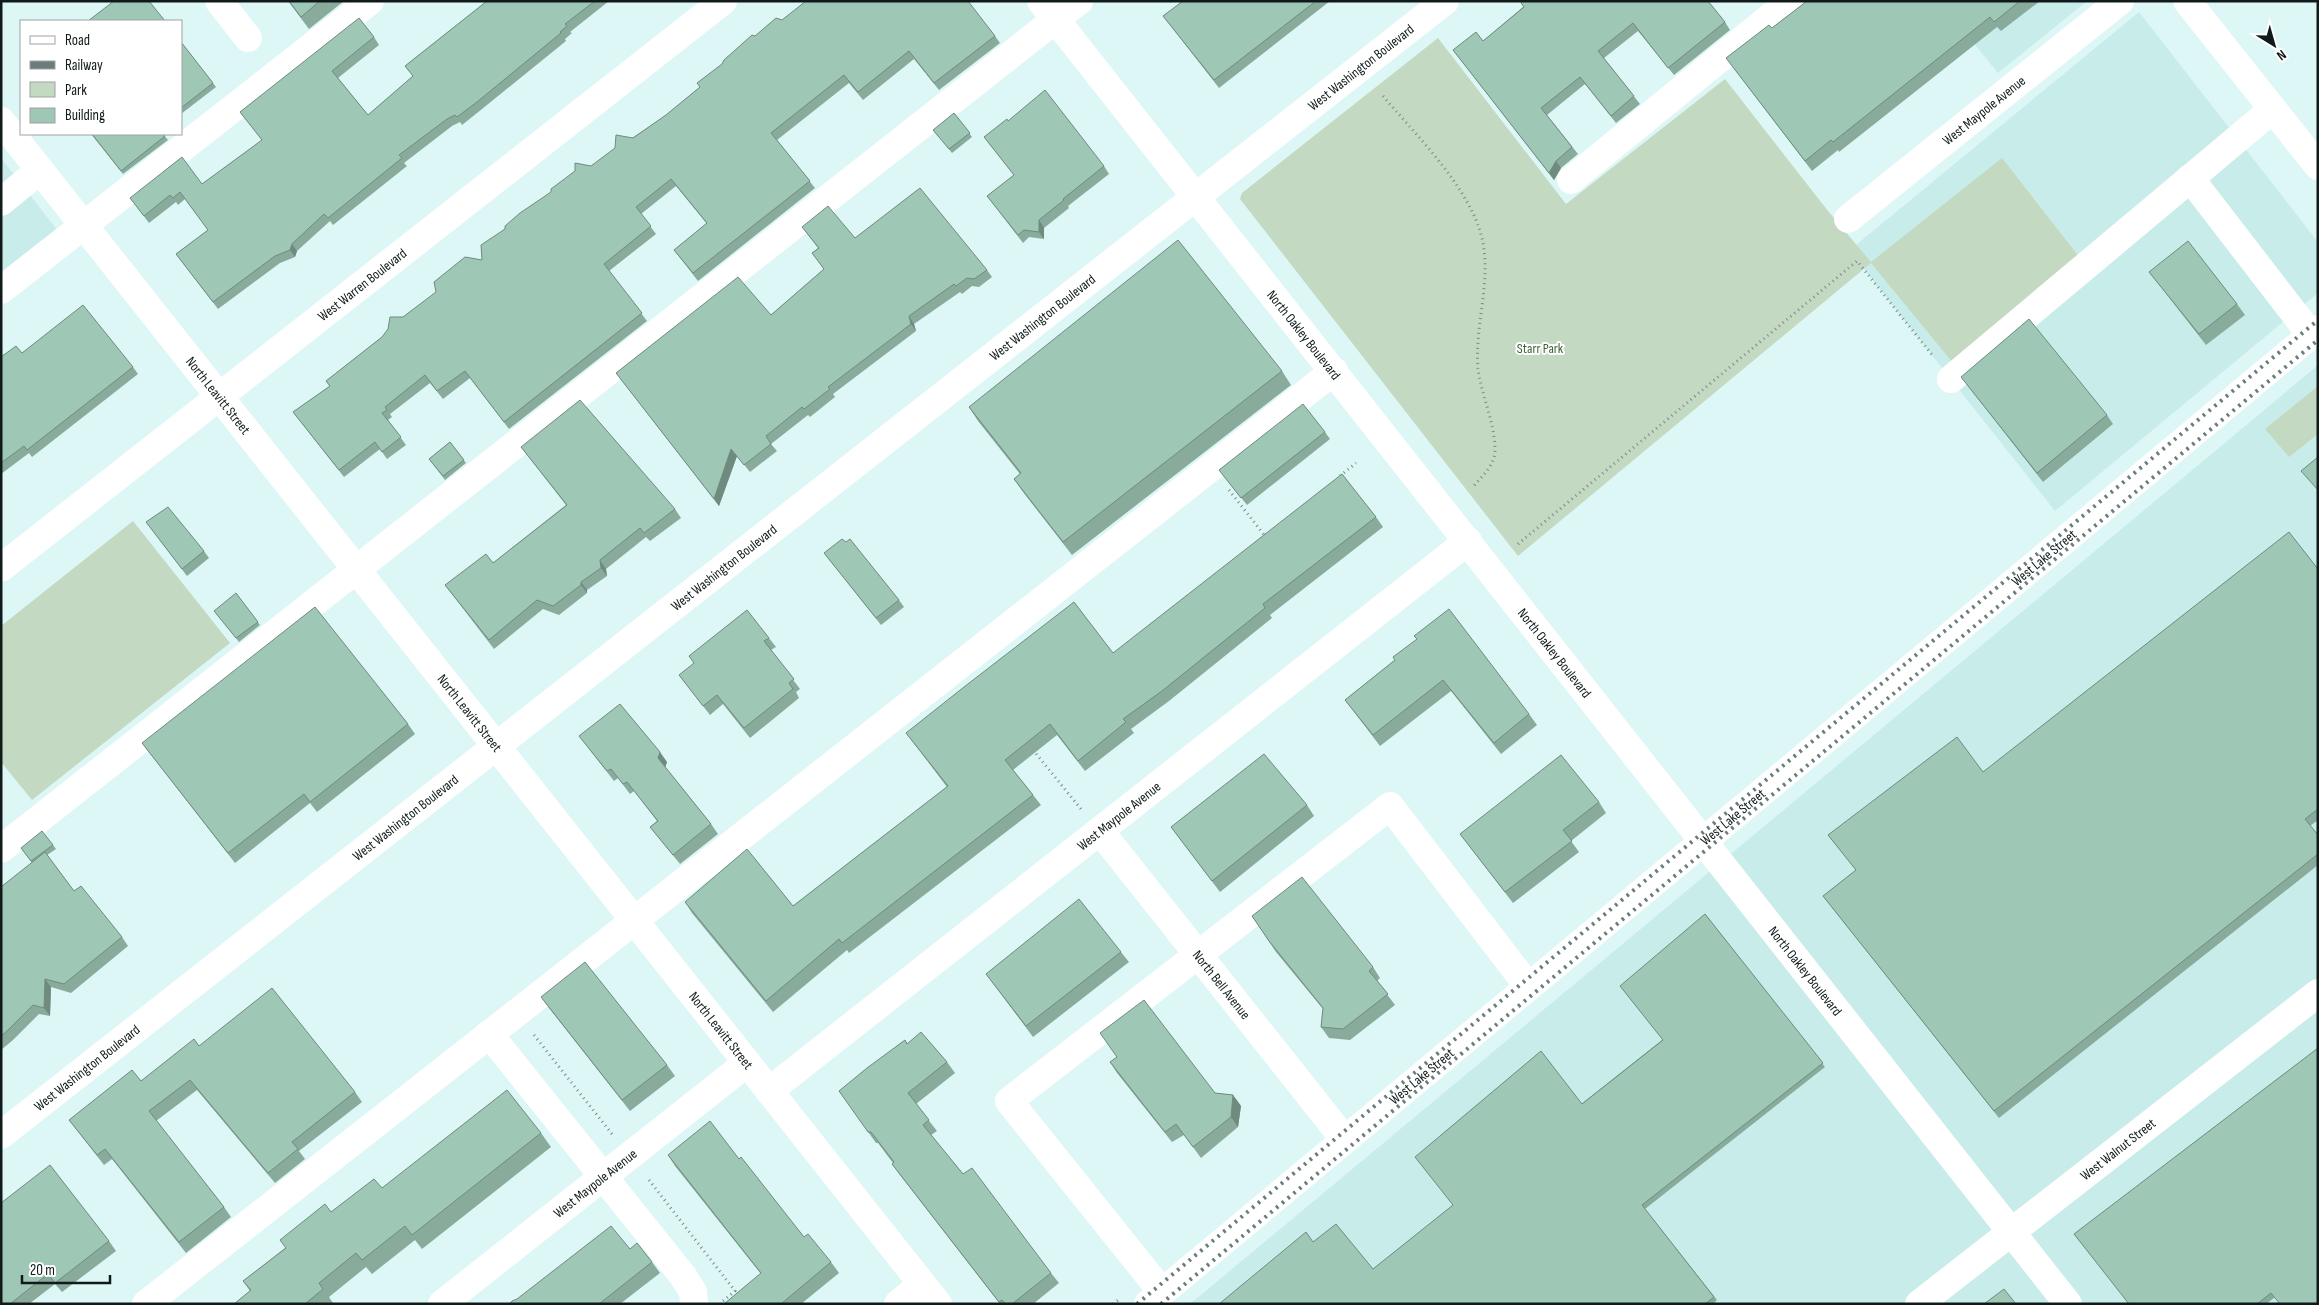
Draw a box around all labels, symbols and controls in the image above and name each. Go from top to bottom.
legend [20,20,182,135]
street label: West Washington Boulevard [1304,20,1417,114]
north arrow [2249,20,2299,70]
text: Road [65,31,90,50]
text: N [2273,46,2290,64]
text: Railway [65,56,103,75]
street label: West Maypole Avenue [1939,72,2029,149]
text: Park [65,81,87,100]
text: Building [65,106,105,125]
street label: West Warren Boulevard [314,244,410,325]
street label: West Washington Boulevard [986,270,1099,364]
street label: North Oakley Boulevard [1264,287,1345,383]
park label: Starr Park [1517,340,1564,357]
street label: North Leavitt Street [182,353,254,437]
street label: West Washington Boulevard [667,521,780,614]
street label: West Lake Street [2008,526,2080,589]
street label: North Oakley Boulevard [1514,605,1595,701]
street label: North Leavitt Street [434,671,506,755]
street label: West Washington Boulevard [349,771,462,864]
street label: West Maypole Avenue [1074,778,1164,854]
street label: West Lake Street [1697,785,1768,849]
street label: North Oakley Boulevard [1765,923,1846,1019]
street label: North Bell Avenue [1189,947,1254,1022]
street label: North Leavitt Street [685,988,757,1072]
street label: West Washington Boulevard [30,1021,143,1114]
street label: West Lake Street [1386,1044,1457,1108]
street label: West Walnut Street [2077,1114,2159,1184]
street label: West Maypole Avenue [550,1145,640,1221]
scale bar [22,1252,110,1284]
text: 20 m [30,1261,55,1280]

